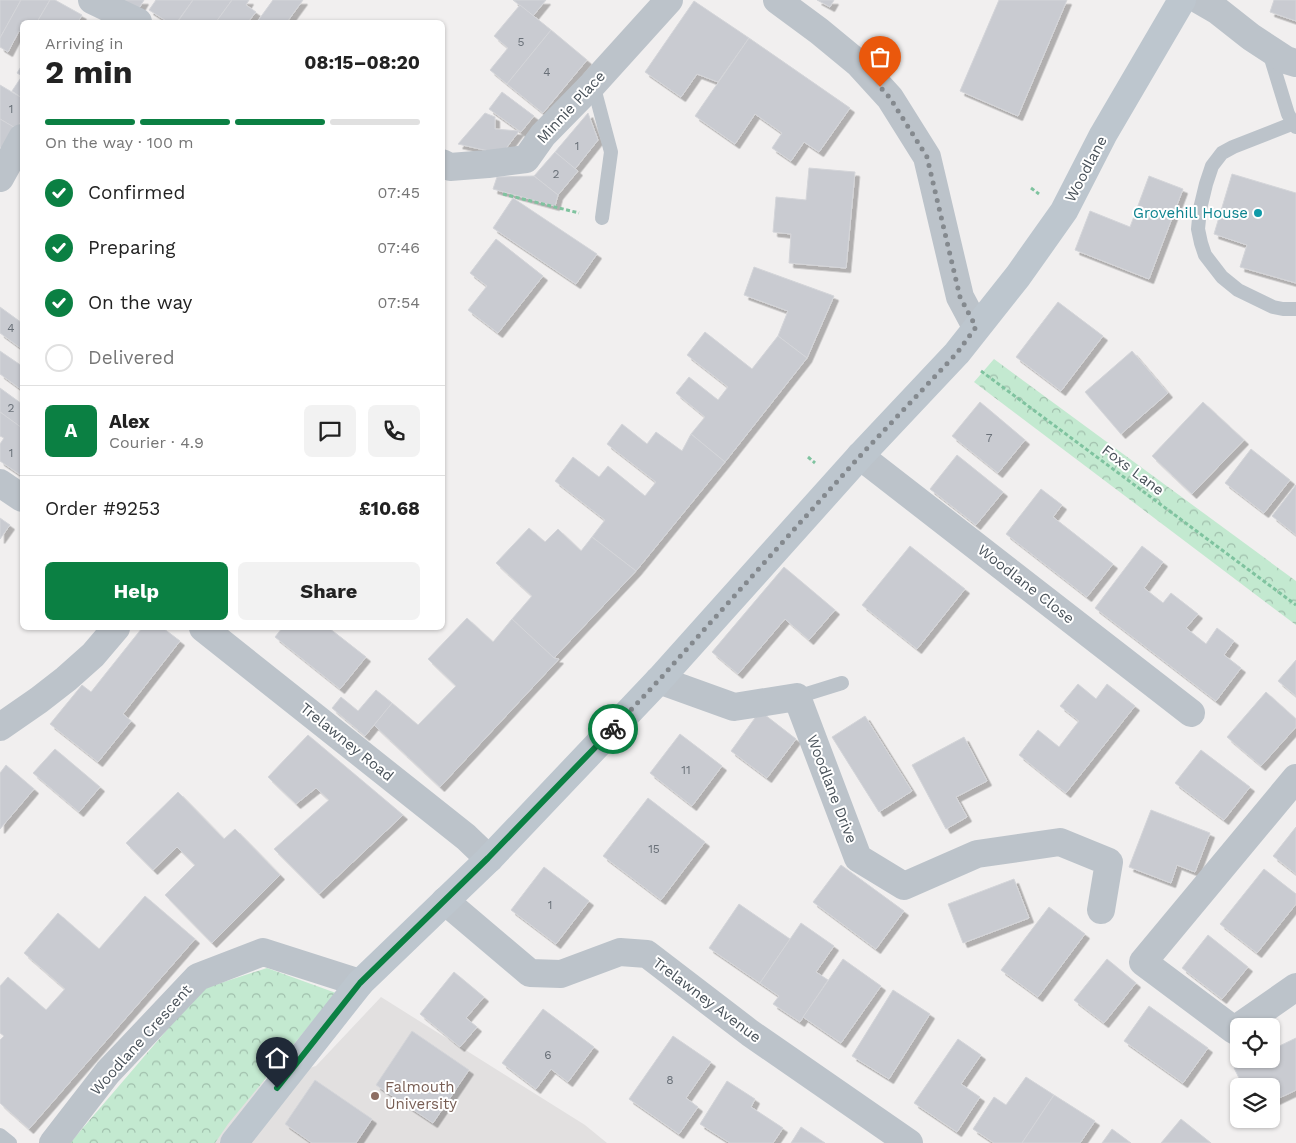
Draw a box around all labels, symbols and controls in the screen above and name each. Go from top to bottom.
text: Arriving in [45,34,123,53]
house number: 5 [518,35,525,49]
pin [859,36,901,87]
icon: bag [866,43,894,71]
text: 08:15–08:20 [304,51,420,74]
text: 2 min [45,53,133,91]
house number: 4 [543,65,551,79]
street label: Minnie Place [533,67,609,147]
house number: 1 [9,102,13,116]
text: On the way · 100 m [45,133,194,152]
street label: Woodlane [1061,133,1111,205]
house number: 1 [575,139,579,153]
house number: 2 [553,167,560,181]
icon: check [45,179,73,207]
text: Confirmed [88,181,185,204]
text: 07:45 [378,183,420,202]
place label: Grovehill House [1133,204,1248,222]
marker: Grovehill House [1252,207,1264,219]
icon: check [45,234,73,262]
text: Preparing [88,236,175,259]
text: 07:46 [377,238,420,257]
icon: check [45,289,73,317]
text: On the way [88,291,192,314]
text: 07:54 [378,293,420,312]
house number: 4 [7,321,15,335]
text: Delivered [88,346,175,369]
house number: 2 [8,401,15,415]
button: chat [304,405,356,457]
button: phone [368,405,420,457]
text: Alex [109,410,150,433]
text: A [65,419,77,442]
house number: 7 [986,431,993,445]
text: Courier · 4.9 [109,433,204,452]
street label: Foxs Lane [1098,441,1168,499]
house number: 1 [9,446,13,460]
text: Order #9253 [45,497,160,520]
text: £10.68 [359,497,420,520]
street label: Woodlane Close [974,541,1078,627]
button: Help [45,562,228,620]
button: Share [238,562,420,620]
street label: Trelawney Road [297,699,397,785]
courier [588,704,638,754]
icon: bike [599,715,627,743]
street label: Woodlane Drive [803,732,861,846]
house number: 11 [681,763,691,777]
house number: 15 [648,842,660,856]
house number: 1 [548,898,552,912]
street label: Trelawney Avenue [649,954,765,1046]
street label: Woodlane Crescent [87,980,196,1099]
map controls [1230,1018,1280,1128]
button: locate [1230,1018,1280,1068]
pin [256,1037,298,1088]
icon: home [263,1044,291,1072]
house number: 6 [544,1048,552,1062]
house number: 8 [666,1073,674,1087]
place label: Falmouth University [385,1078,457,1113]
button: layers [1230,1078,1280,1128]
marker: Falmouth University [369,1090,381,1102]

